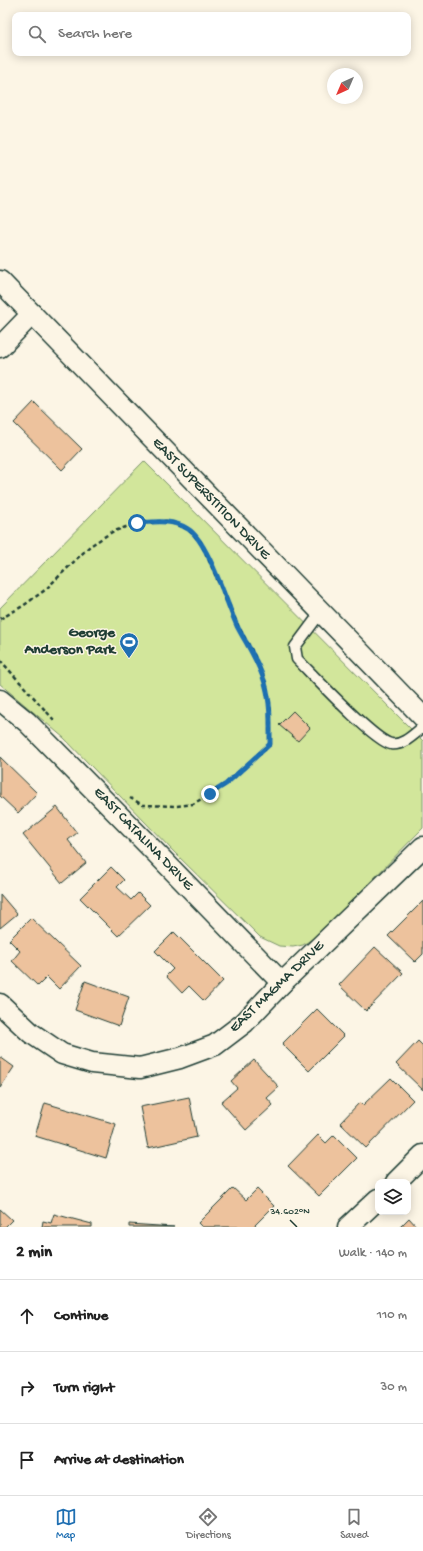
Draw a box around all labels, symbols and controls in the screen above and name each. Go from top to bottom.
search box [12,12,411,56]
icon: search [26,23,48,45]
text: Search here [58,25,132,43]
north arrow [327,68,363,104]
street label: EAST SUPERSTITION DRIVE [148,434,274,564]
route start [128,514,146,532]
place label: George Anderson Park [24,624,117,659]
sports icon: George Anderson Park [118,631,140,659]
street label: EAST CATALINA DRIVE [89,784,197,895]
route end [201,785,219,803]
street label: EAST MAGMA DRIVE [226,937,329,1037]
map controls [375,1179,411,1215]
button: layers [375,1179,411,1215]
text: 34.602°N [269,1206,310,1218]
text: 2 min [16,1243,52,1263]
text: Walk · 140 m [339,1246,407,1261]
icon: ahead [16,1305,38,1327]
text: Continue [54,1307,108,1325]
text: 110 m [377,1308,407,1323]
icon: right [16,1377,38,1399]
text: Turn right [54,1379,114,1397]
text: 30 m [381,1380,407,1395]
icon: arrive [16,1449,38,1471]
text: Arrive at destination [54,1451,184,1469]
tab: Map [55,1506,77,1542]
tab: Directions [186,1506,231,1542]
tab: Saved [340,1506,368,1542]

